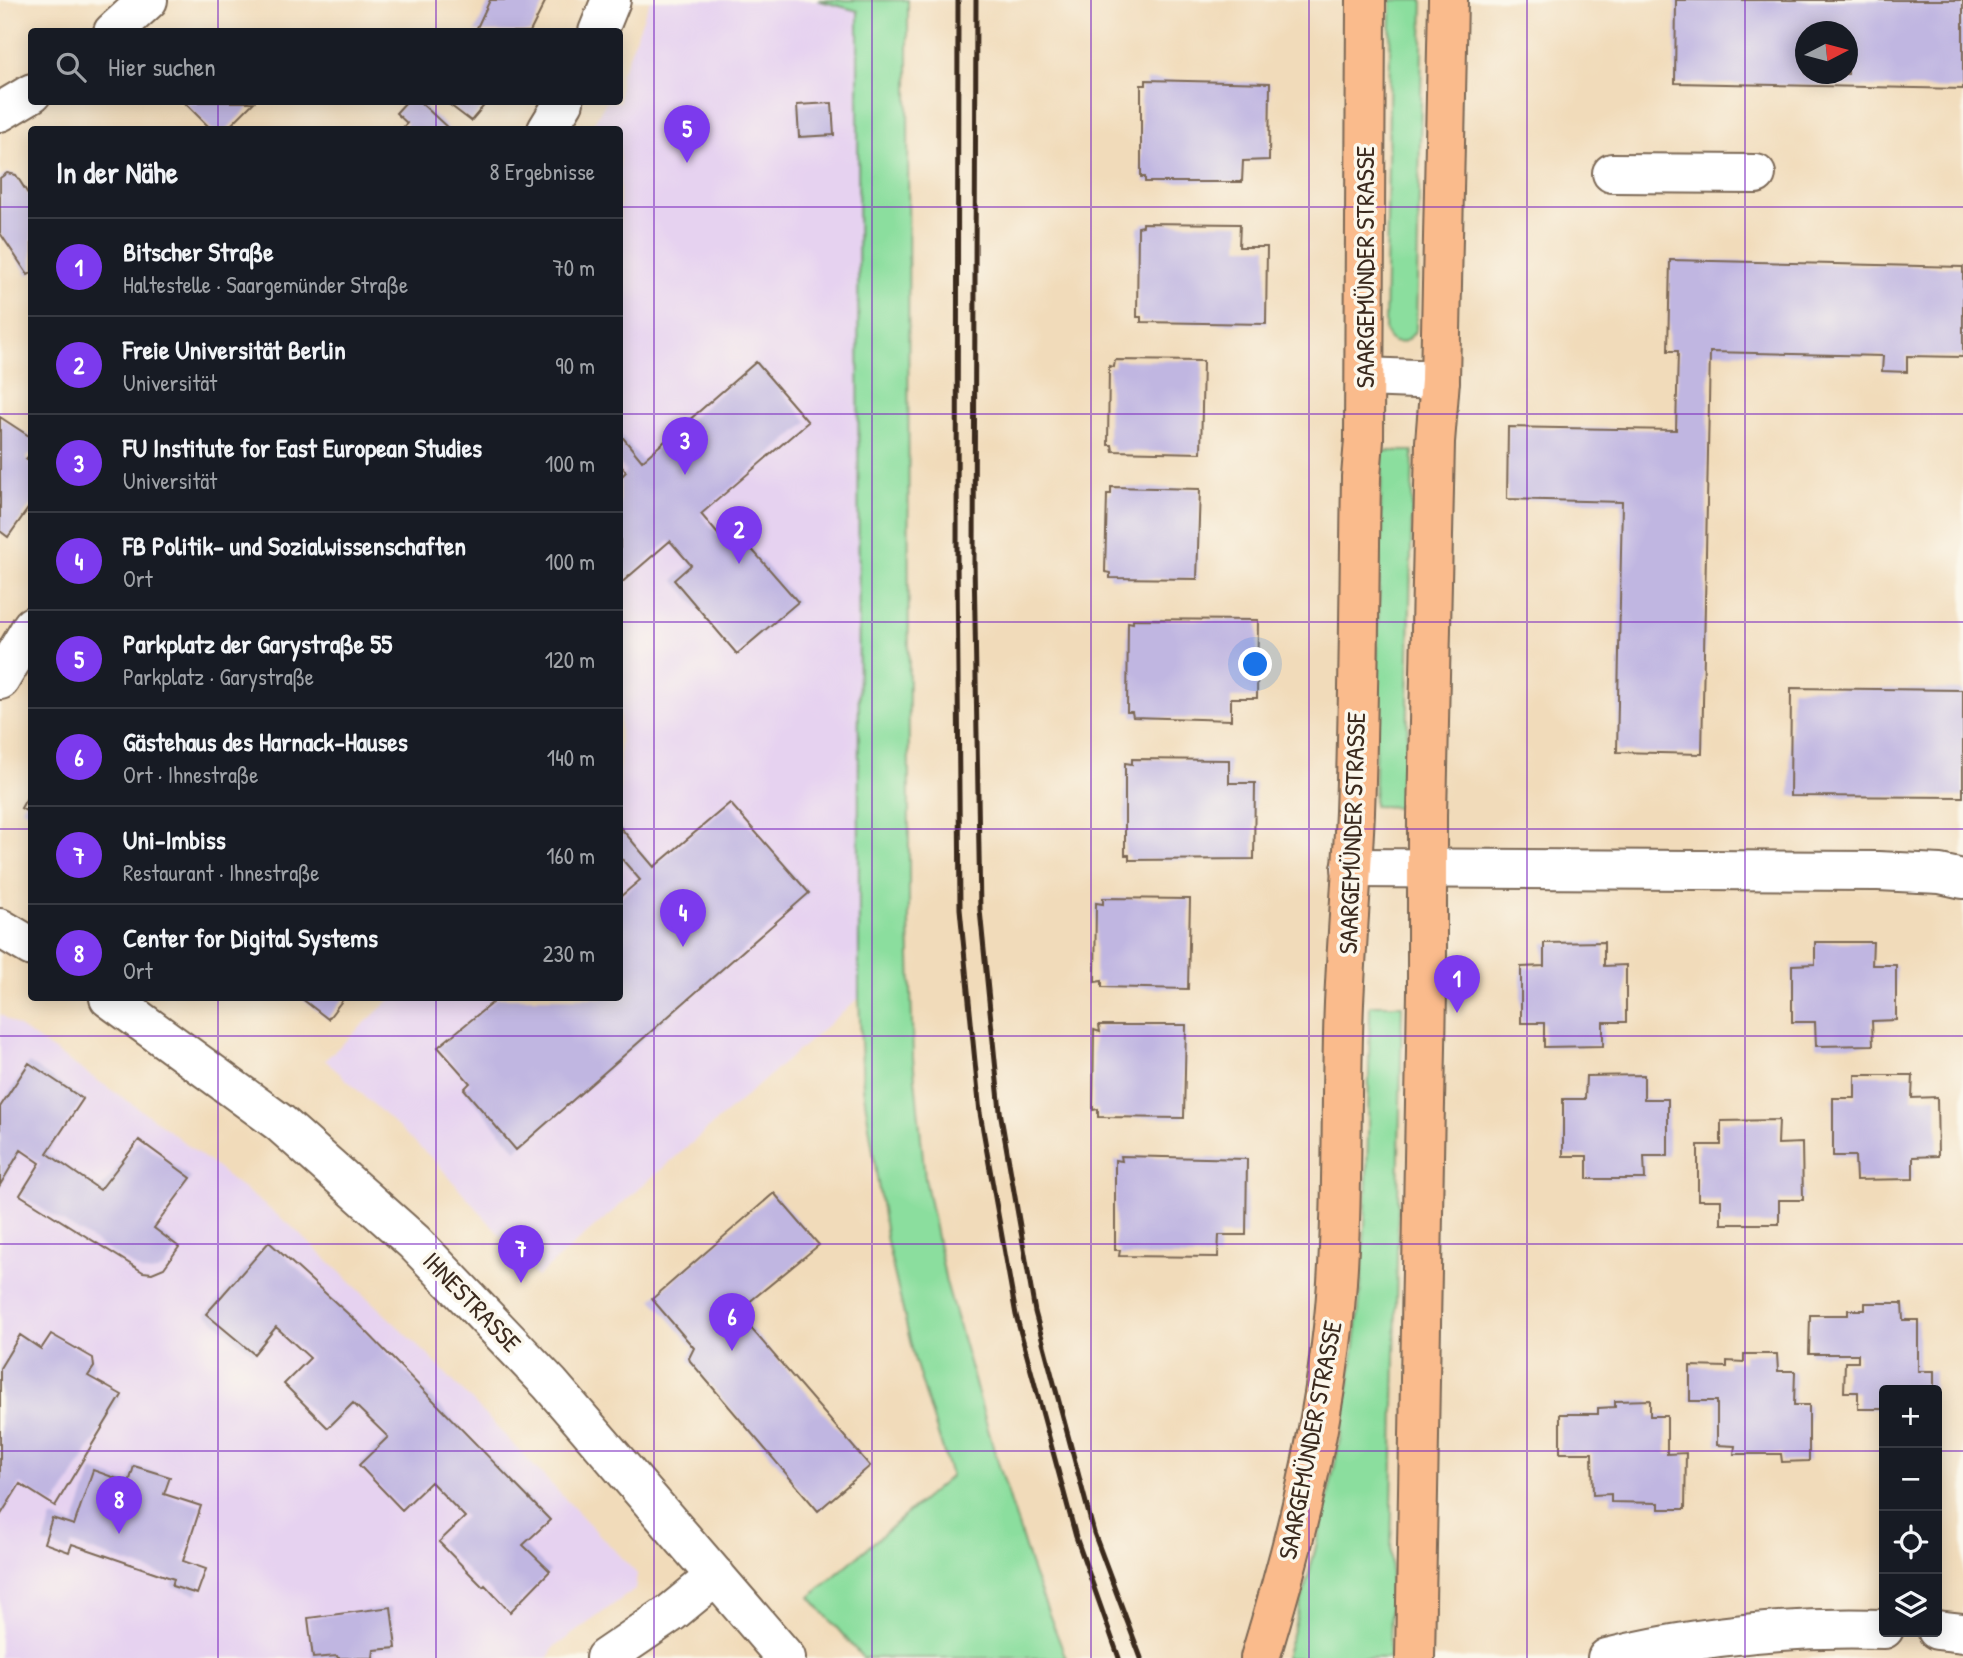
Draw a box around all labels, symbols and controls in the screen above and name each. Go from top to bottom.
north arrow [1795,21,1858,84]
search box [28,28,623,105]
icon: search [52,48,90,86]
text: Hier suchen [108,49,216,84]
pin: 5 [664,105,710,163]
street label: SAARGEMÜNDER STRASSE [1347,145,1382,388]
text: In der Nähe [56,152,178,192]
text: 8 Ergebnisse [489,156,595,187]
text: Bitscher Straße [123,234,274,269]
text: 1 [75,252,83,283]
text: 70 m [552,252,595,283]
text: Haltestelle · Saargemünder Straße [123,269,408,300]
text: Freie Universität Berlin [123,332,346,367]
text: 2 [74,350,84,381]
text: 90 m [555,350,595,381]
text: Universität [123,367,217,398]
pin: 3 [662,417,708,475]
text: FU Institute for East European Studies [123,430,482,465]
text: 3 [74,448,84,479]
text: 100 m [545,448,595,479]
text: Universität [123,465,217,496]
pin: 2 [716,506,762,564]
text: FB Politik- und Sozialwissenschaften [123,528,466,563]
text: 4 [75,546,83,577]
text: 100 m [545,546,595,577]
text: Ort [123,563,153,594]
text: Parkplatz der Garystraße 55 [123,626,392,661]
text: 5 [74,644,84,675]
text: 120 m [545,644,595,675]
your location [1238,647,1272,681]
text: Parkplatz · Garystraße [123,661,314,692]
street label: SAARGEMÜNDER STRASSE [1330,711,1373,955]
text: Gästehaus des Harnack-Hauses [123,724,408,759]
text: 6 [74,742,84,773]
text: 140 m [547,742,595,773]
text: Ort · Ihnestraße [123,759,258,790]
text: Uni-Imbiss [123,822,226,857]
text: 7 [73,840,85,871]
text: 160 m [546,840,595,871]
text: Restaurant · Ihnestraße [123,857,320,888]
pin: 4 [660,889,706,947]
text: Center for Digital Systems [123,920,378,955]
text: 8 [74,938,84,969]
text: 230 m [543,938,595,969]
text: Ort [123,955,153,986]
pin: 1 [1434,955,1480,1013]
pin: 7 [498,1225,544,1283]
street label: IHNESTRASSE [415,1244,530,1360]
pin: 6 [709,1293,755,1351]
street label: SAARGEMÜNDER STRASSE [1269,1317,1350,1562]
map controls [1879,1385,1942,1637]
button: + [1879,1385,1942,1448]
button: − [1879,1448,1942,1511]
pin: 8 [96,1476,142,1534]
button: locate [1879,1511,1942,1574]
button: layers [1879,1574,1942,1637]

